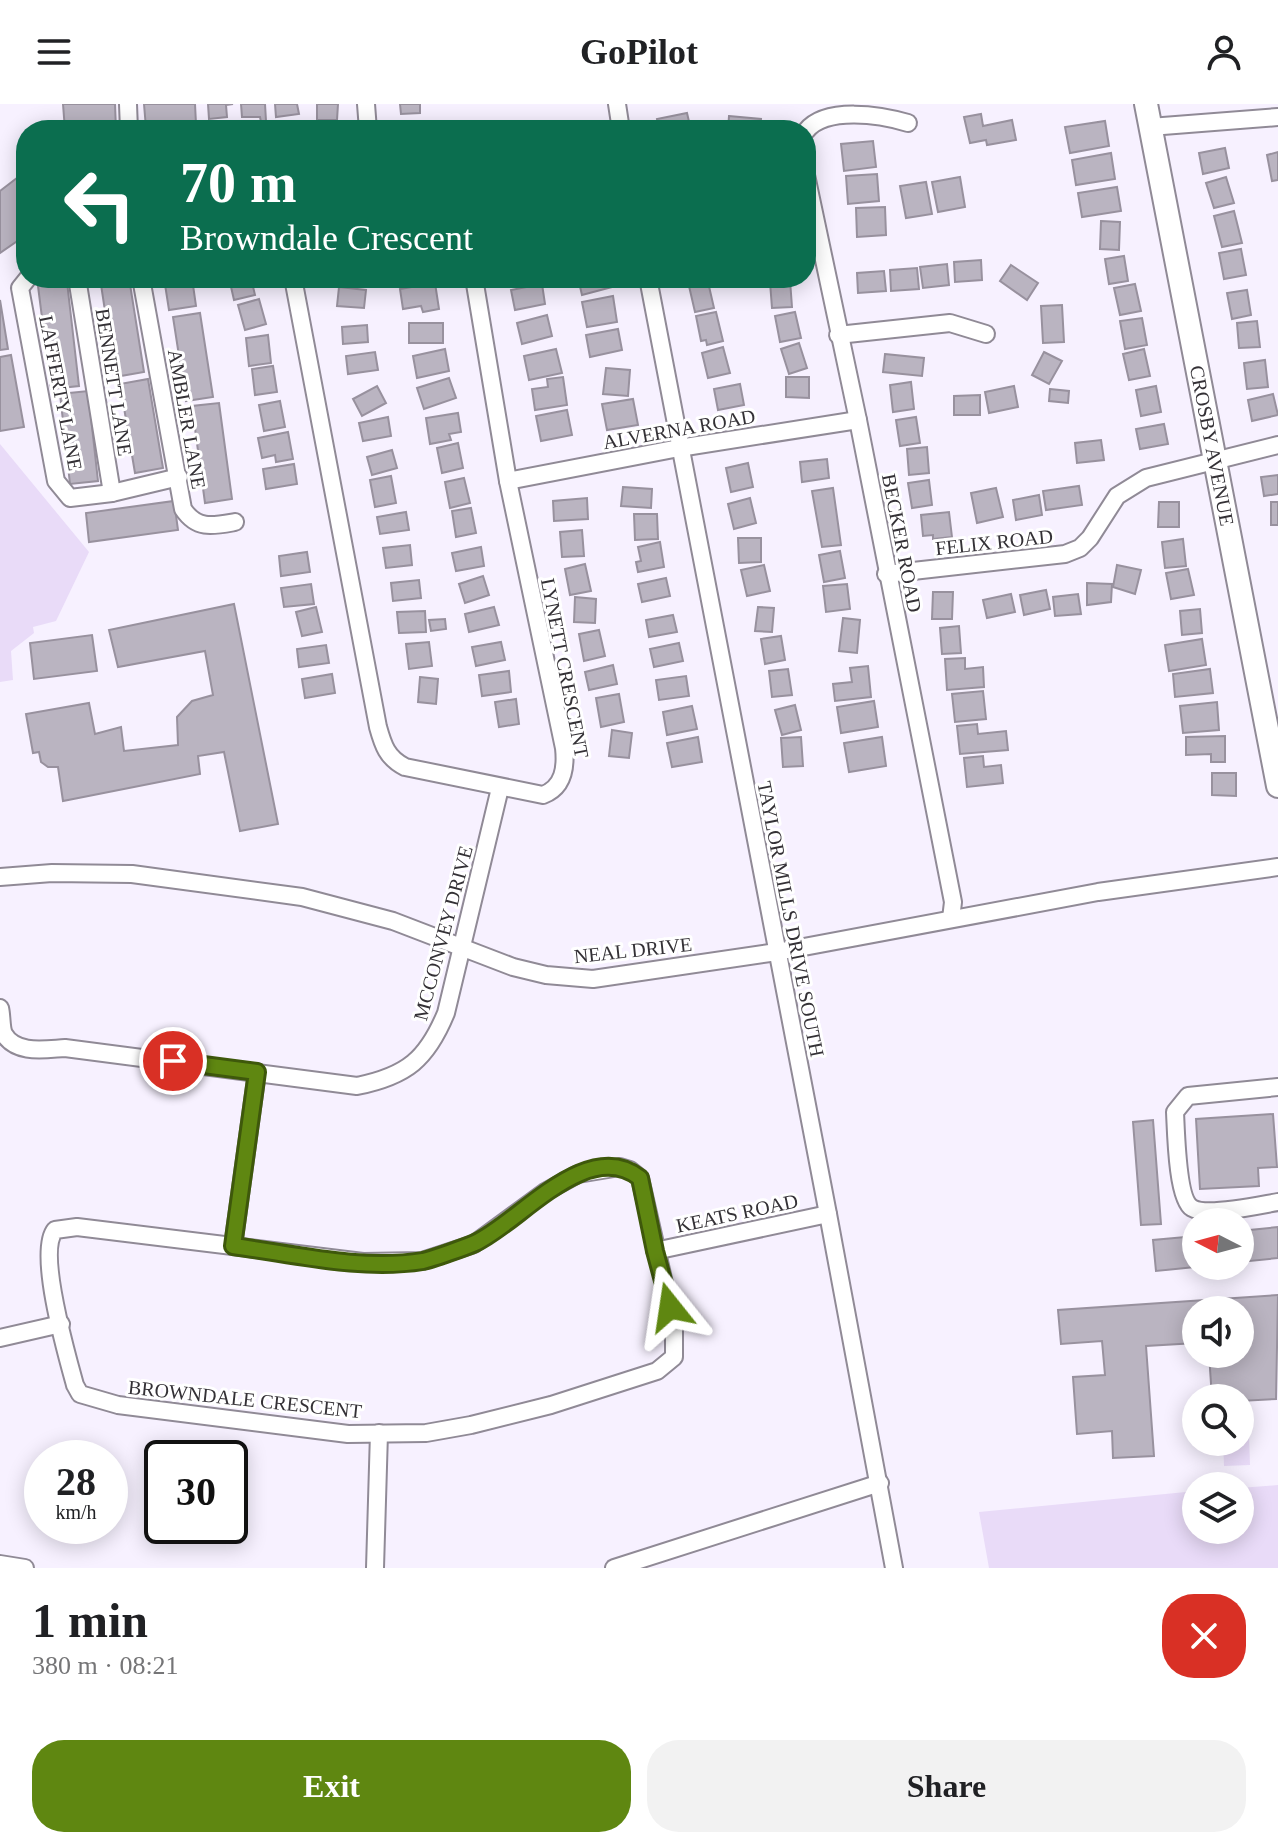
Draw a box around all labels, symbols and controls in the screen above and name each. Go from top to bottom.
icon: menu [32,30,76,74]
icon: person [1202,30,1246,74]
text: GoPilot [580,32,698,72]
icon: left [48,152,152,256]
text: 70 m [180,152,297,214]
text: Browndale Crescent [180,218,473,258]
street label: BENNETT LANE [91,307,137,457]
street label: LAFFERTY LANE [35,314,87,472]
street label: AMBLER LANE [164,347,210,491]
street label: CROSBY AVENUE [1186,364,1238,528]
street label: ALVERNA ROAD [601,405,757,453]
street label: BECKER ROAD [878,472,926,614]
street label: FELIX ROAD [934,525,1054,559]
street label: LYNETT CRESCENT [537,576,593,760]
street label: TAYLOR MILLS DRIVE SOUTH [753,779,829,1059]
street label: MCCONVEY DRIVE [409,843,477,1023]
street label: NEAL DRIVE [573,933,693,967]
pin [139,1027,207,1095]
icon: arrive [151,1039,195,1083]
street label: KEATS ROAD [674,1189,800,1237]
north arrow [1182,1208,1254,1280]
map controls [1182,1208,1254,1544]
position arrow [628,1265,712,1349]
button: sound [1182,1296,1254,1368]
street label: BROWNDALE CRESCENT [127,1376,363,1422]
button: search [1182,1384,1254,1456]
speed limit sign: 30 [144,1440,248,1544]
text: 28 [56,1459,96,1504]
button: layers [1182,1472,1254,1544]
text: km/h [55,1501,97,1523]
text: 1 min [32,1594,148,1647]
button: close [1162,1594,1246,1678]
text: 380 m · 08:21 [32,1651,179,1680]
button: Exit [32,1740,631,1832]
button: Share [647,1740,1246,1832]

